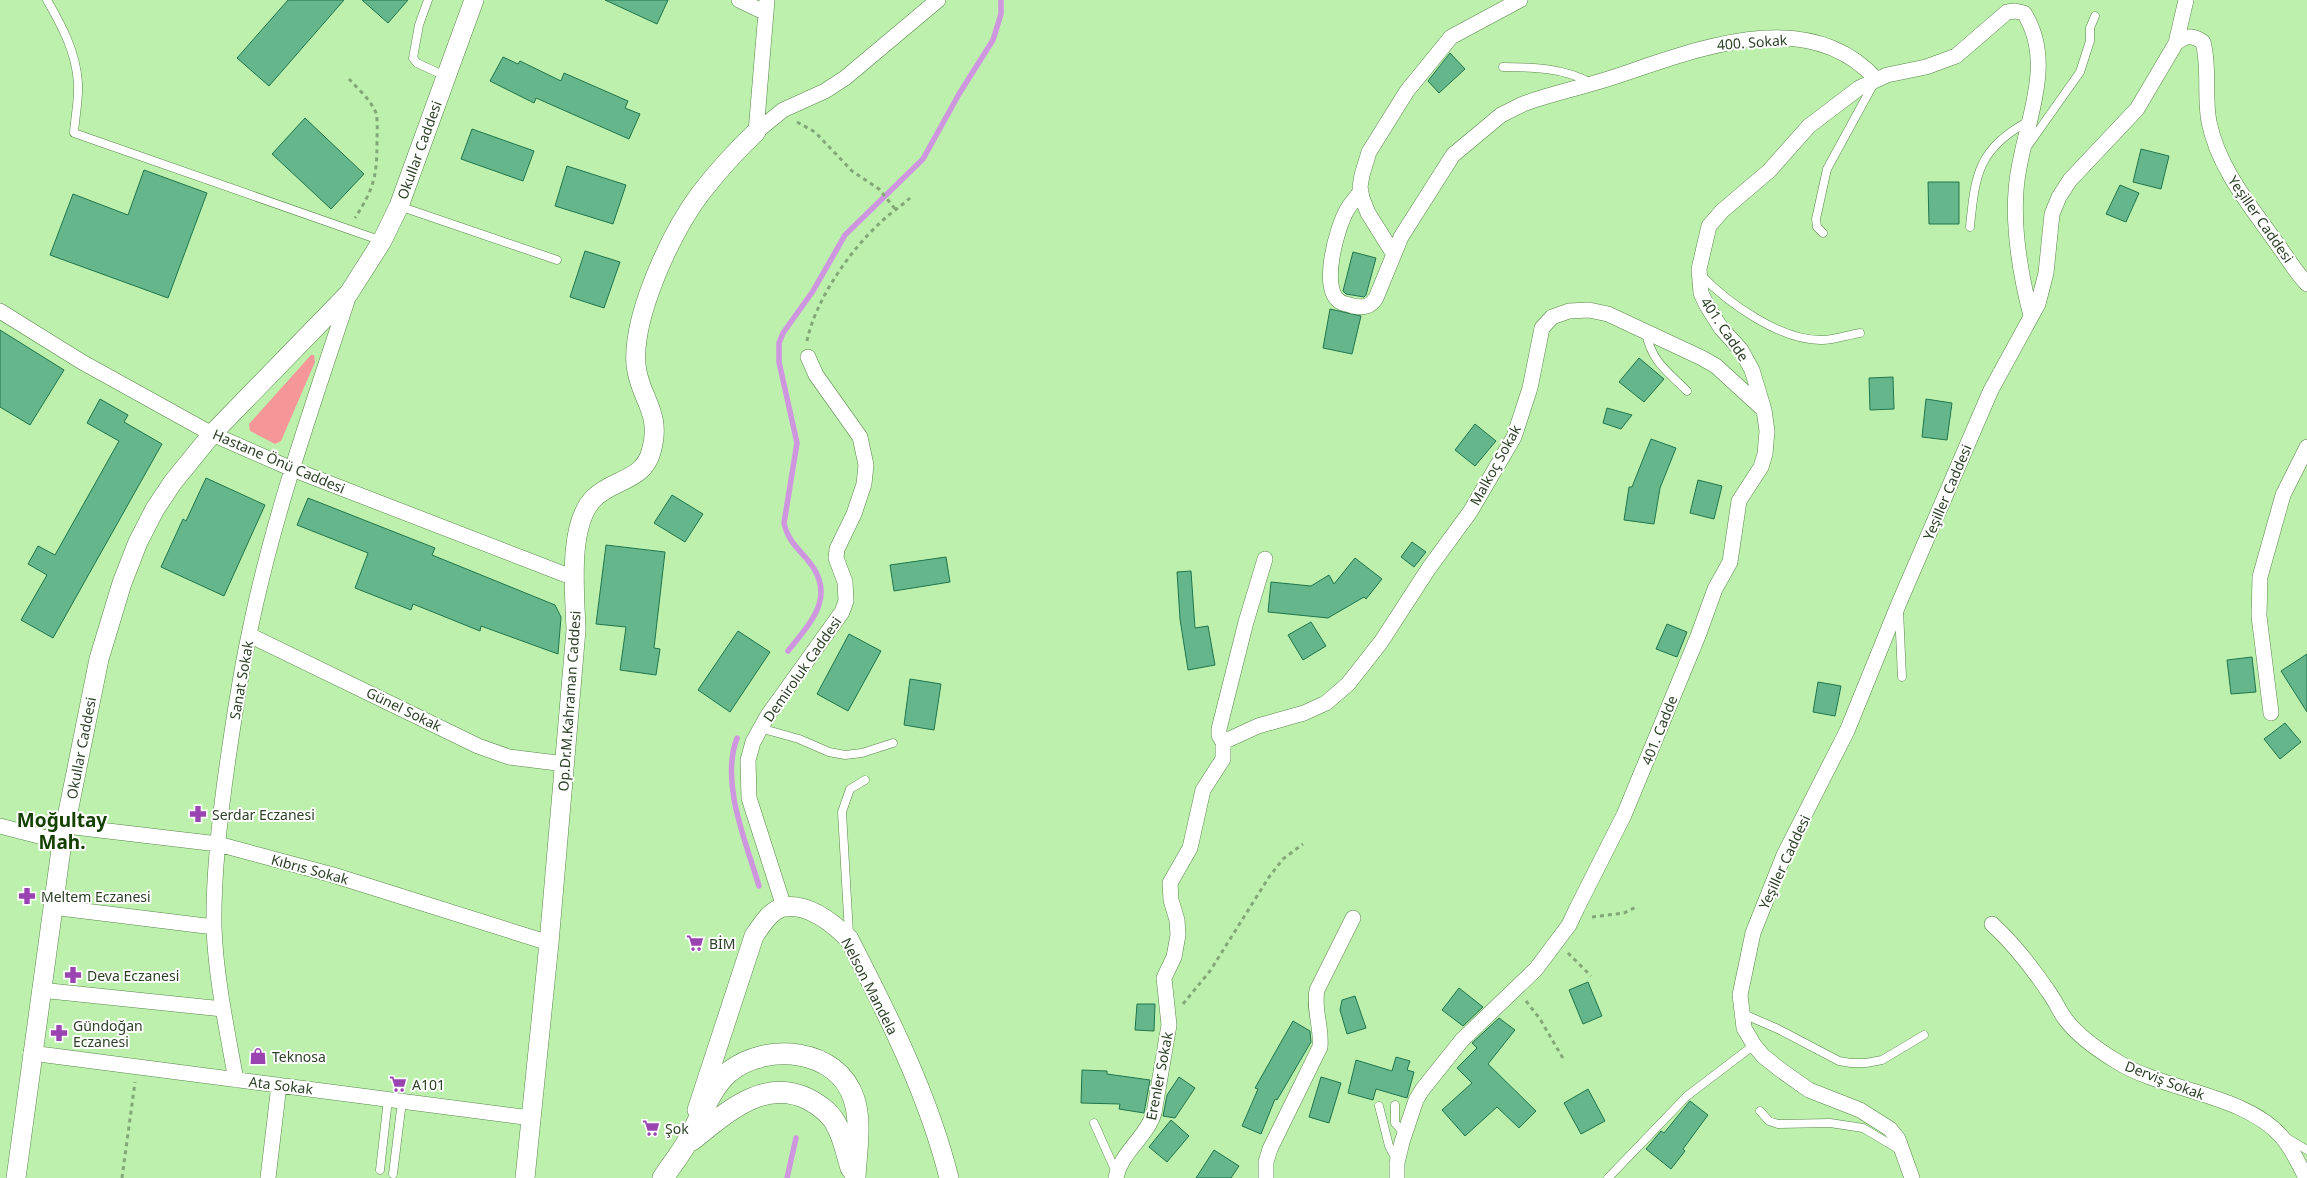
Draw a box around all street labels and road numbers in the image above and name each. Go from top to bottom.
street label: 400. Sokak [1716,30,1788,54]
street label: Okullar Caddesi [392,98,446,202]
street label: Yeşiller Caddesi [2224,172,2298,266]
street label: 401. Cadde [1697,293,1753,365]
street label: Malkoç Sokak [1465,421,1525,509]
street label: Hastane Önü Caddesi [210,425,348,497]
street label: Yeşiller Caddesi [1918,441,1976,543]
street label: Op.Dr.M.Kahraman Caddesi [553,610,585,792]
street label: Demiroluk Caddesi [759,613,845,725]
street label: Sanat Sokak [225,639,257,721]
street label: Günel Sokak [363,683,445,736]
street label: 401. Cadde [1636,692,1682,768]
street label: Okullar Caddesi [62,695,100,801]
street label: Yeşiller Caddesi [1754,812,1814,912]
street label: Kıbrıs Sokak [269,850,351,889]
street label: Nelson Mandela [837,934,903,1038]
street label: Erenler Sokak [1141,1030,1177,1122]
street label: Derviş Sokak [2122,1056,2208,1104]
street label: Ata Sokak [248,1072,315,1098]

